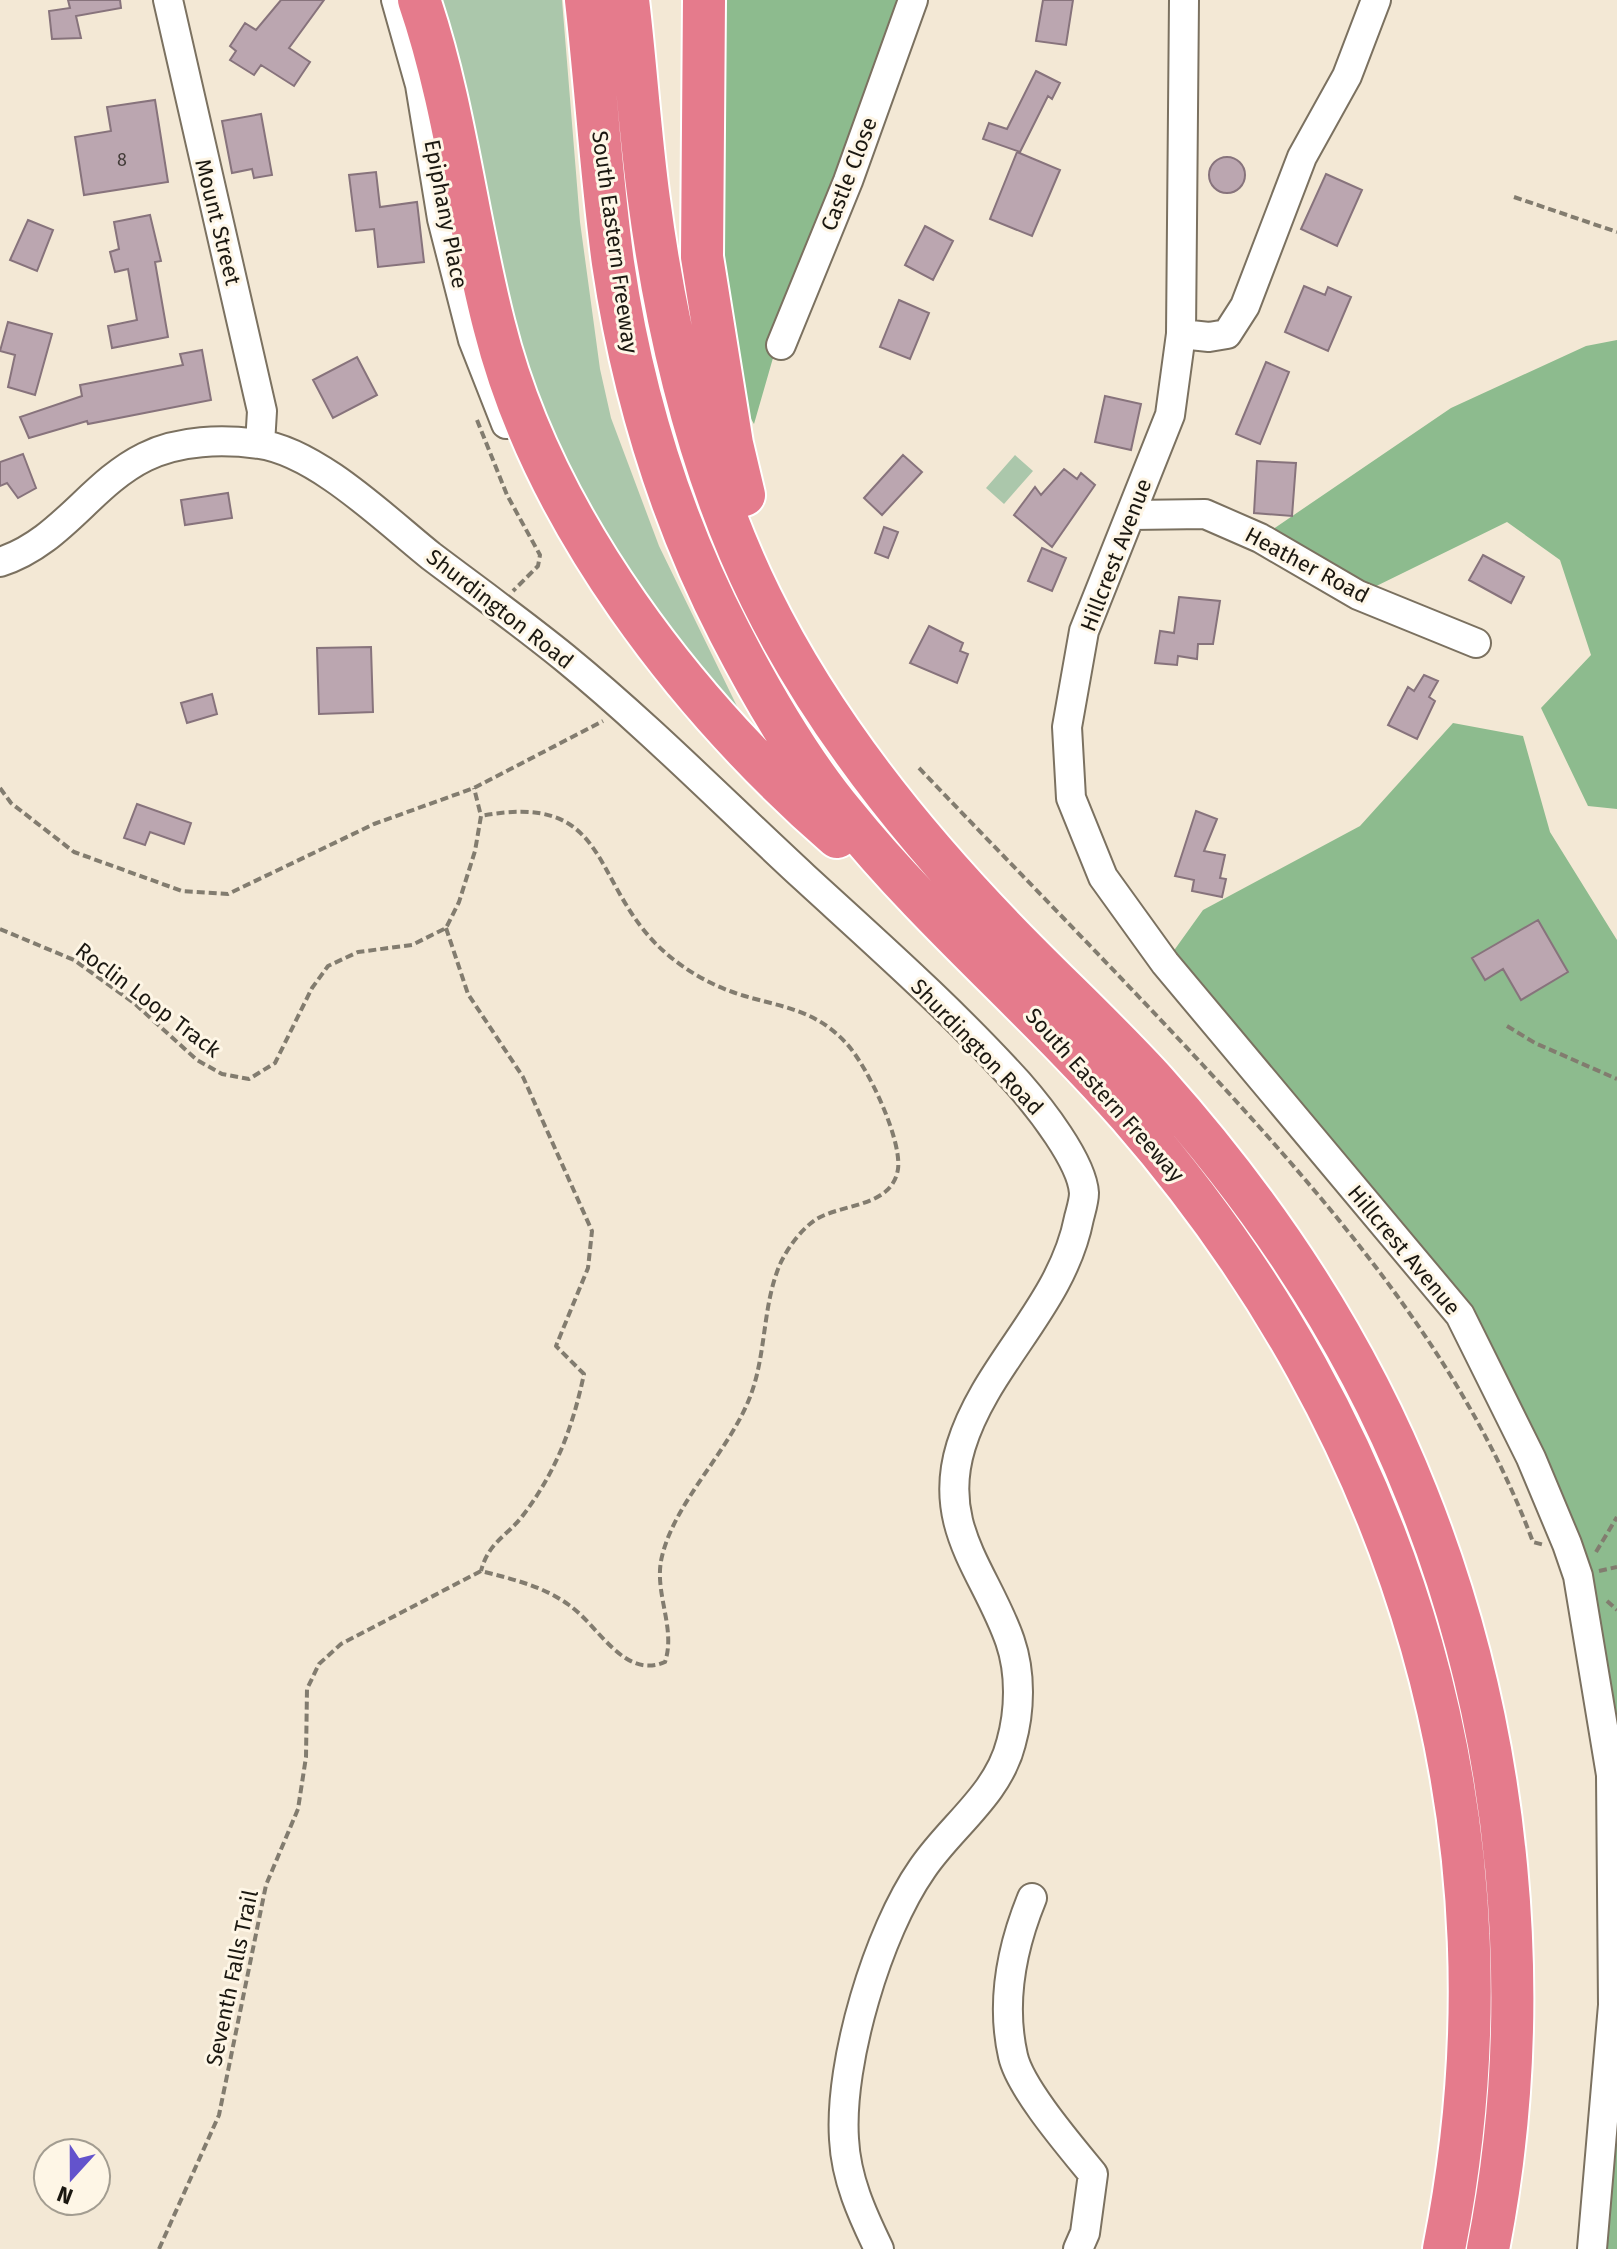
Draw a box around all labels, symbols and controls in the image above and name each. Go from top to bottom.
street label: Castle Close [815,113,883,235]
street label: South Eastern Freeway [586,129,644,355]
street label: Epiphany Place [418,137,474,291]
house number: 8 [117,149,127,171]
street label: Mount Street [189,156,247,288]
street label: Hillcrest Avenue [1074,475,1158,635]
street label: Heather Road [1240,521,1374,609]
street label: Shurdington Road [421,543,579,675]
street label: Roclin Loop Track [70,937,227,1064]
street label: Shurdington Road [905,973,1049,1121]
street label: South Eastern Freeway [1020,1003,1190,1188]
street label: Hillcrest Avenue [1342,1180,1466,1320]
street label: Seventh Falls Trail [200,1887,264,2069]
north arrow [32,2137,112,2217]
text: N [53,2180,77,2210]

